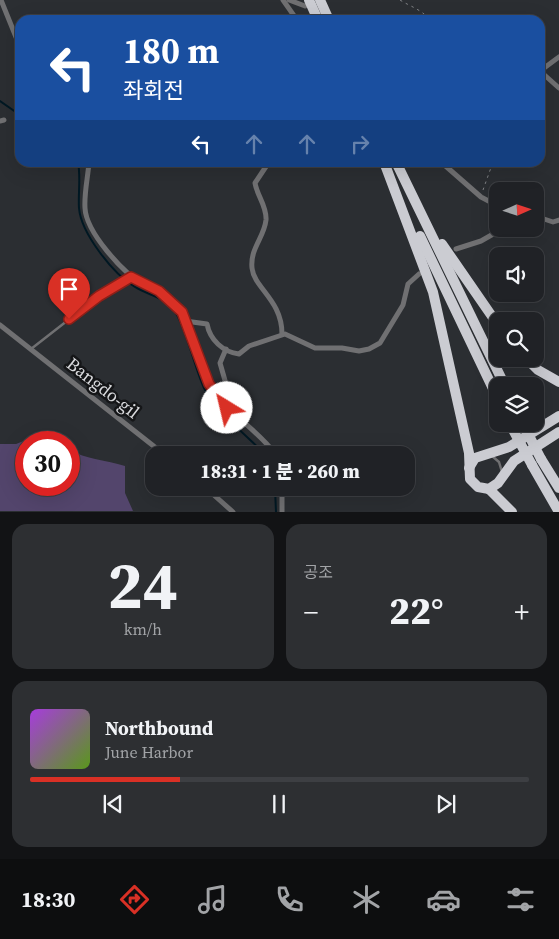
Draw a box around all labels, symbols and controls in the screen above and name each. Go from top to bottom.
text: 180 m [123,27,219,75]
icon: left [40,35,105,100]
text: 좌회전 [123,75,184,105]
icon: left [187,130,215,158]
icon: ahead [240,130,268,158]
icon: ahead [293,130,321,158]
icon: right [346,130,374,158]
north arrow [489,182,544,238]
map controls [489,182,544,432]
button: sound [489,247,544,302]
pin [48,268,90,319]
icon: arrive [55,275,83,303]
button: search [489,312,544,367]
street label: Bangdo-gil [62,351,145,424]
button: layers [489,377,544,432]
position arrow [200,381,252,433]
speed limit sign: 30 [15,431,80,496]
text: 18:31 · 1 분 · 260 m [200,458,360,484]
text: 24 [108,541,178,630]
text: 공조 [304,561,333,583]
text: 22° [389,585,443,637]
text: − [304,593,318,631]
text: + [514,593,529,631]
text: km/h [124,618,162,640]
text: Northbound [105,715,213,741]
text: June Harbor [105,741,193,763]
icon: previous [99,790,127,818]
icon: pause [265,790,293,818]
icon: next [432,790,460,818]
icon: directions [117,882,152,917]
icon: music [195,882,230,917]
icon: phone [272,882,307,917]
icon: climate [349,882,384,917]
icon: car [426,882,461,917]
icon: filters [503,882,538,917]
text: 18:30 [21,884,75,914]

